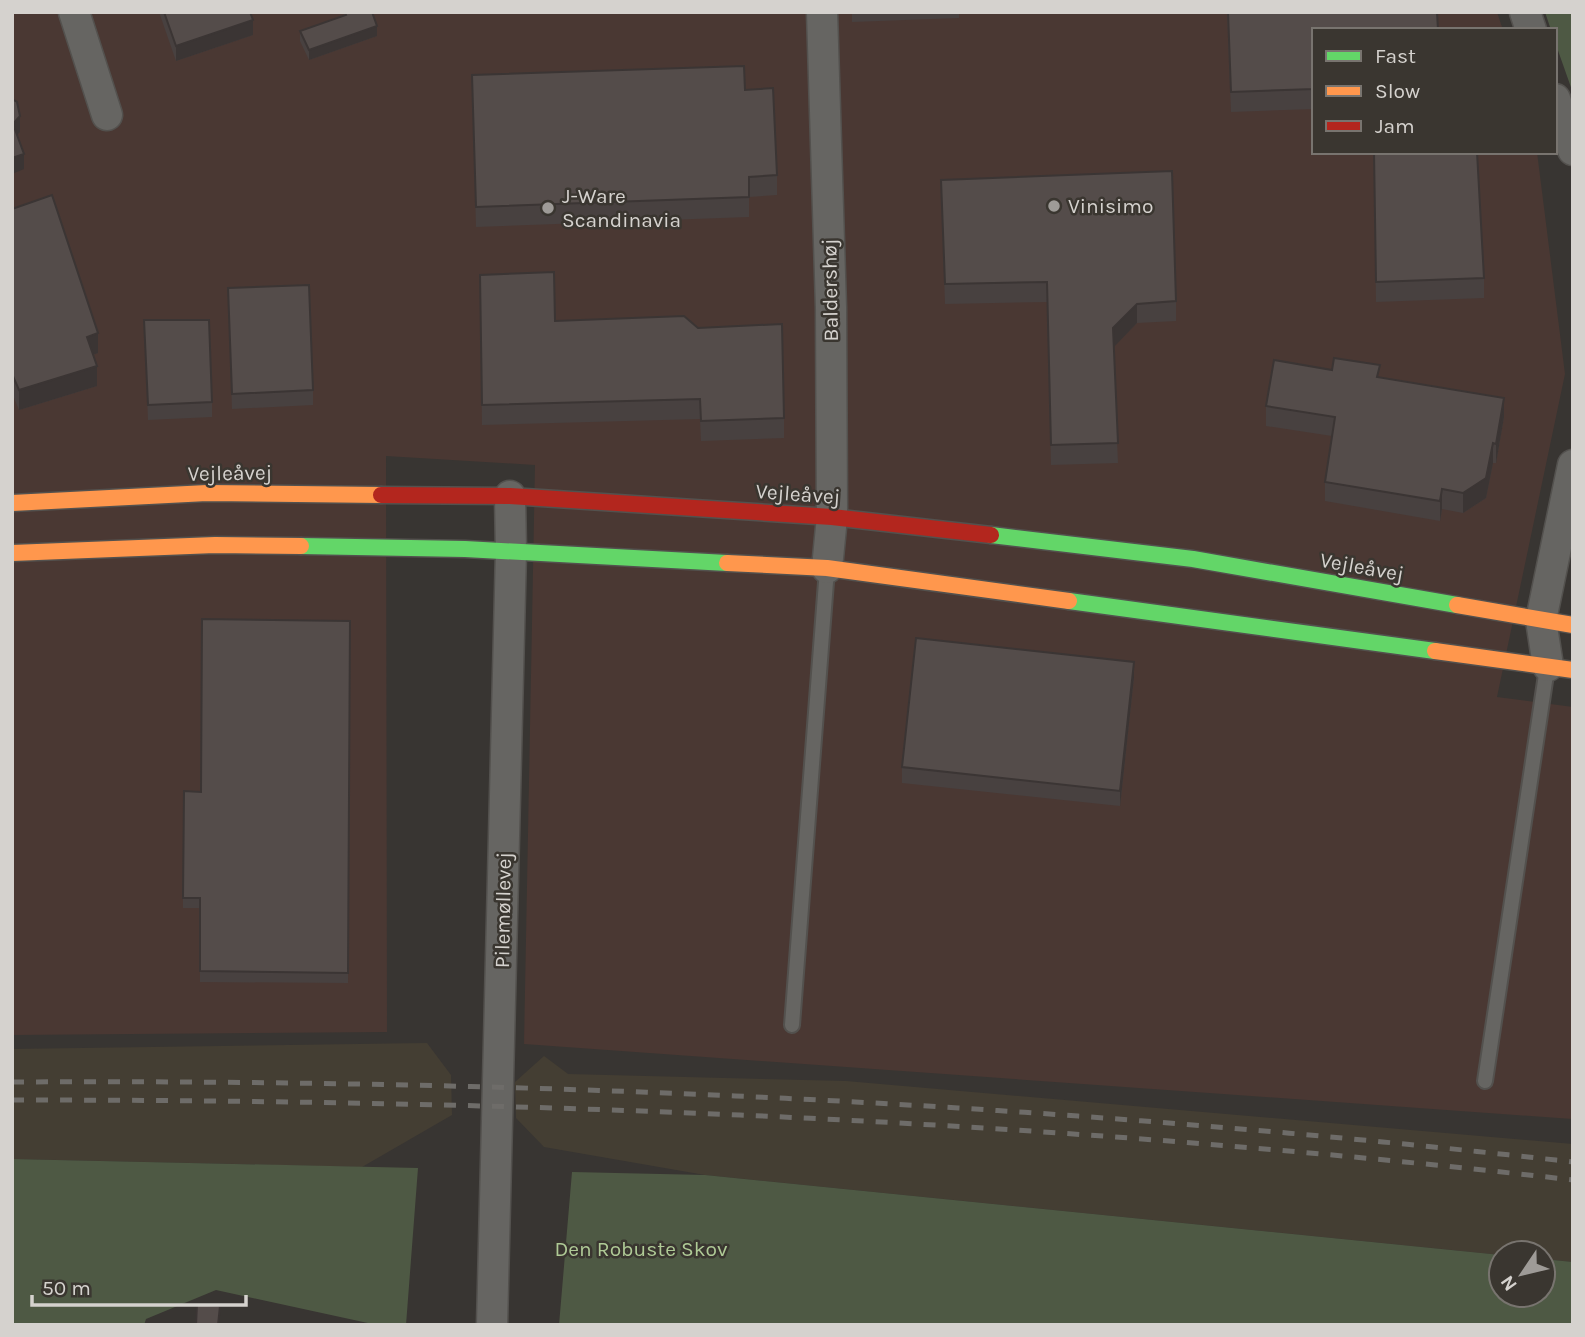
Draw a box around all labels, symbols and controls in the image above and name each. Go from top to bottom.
legend [1312,28,1557,154]
text: Fast [1375,44,1416,68]
text: Slow [1375,79,1420,103]
text: Jam [1375,114,1415,138]
place label: J-Ware Scandinavia [562,184,681,232]
place label: Vinisimo [1068,194,1153,218]
marker: Vinisimo [1046,198,1062,214]
marker: J-Ware Scandinavia [540,200,556,216]
street label: Baldershøj [817,238,843,342]
street label: Vejleåvej [187,460,273,486]
street label: Vejleåvej [755,479,841,509]
street label: Vejleåvej [1318,548,1406,586]
street label: Pilemøllevej [490,852,516,968]
park label: Den Robuste Skov [554,1237,728,1261]
north arrow [1487,1239,1557,1309]
scale bar [32,1264,245,1308]
text: N [1496,1271,1522,1295]
text: 50 m [42,1276,91,1300]

